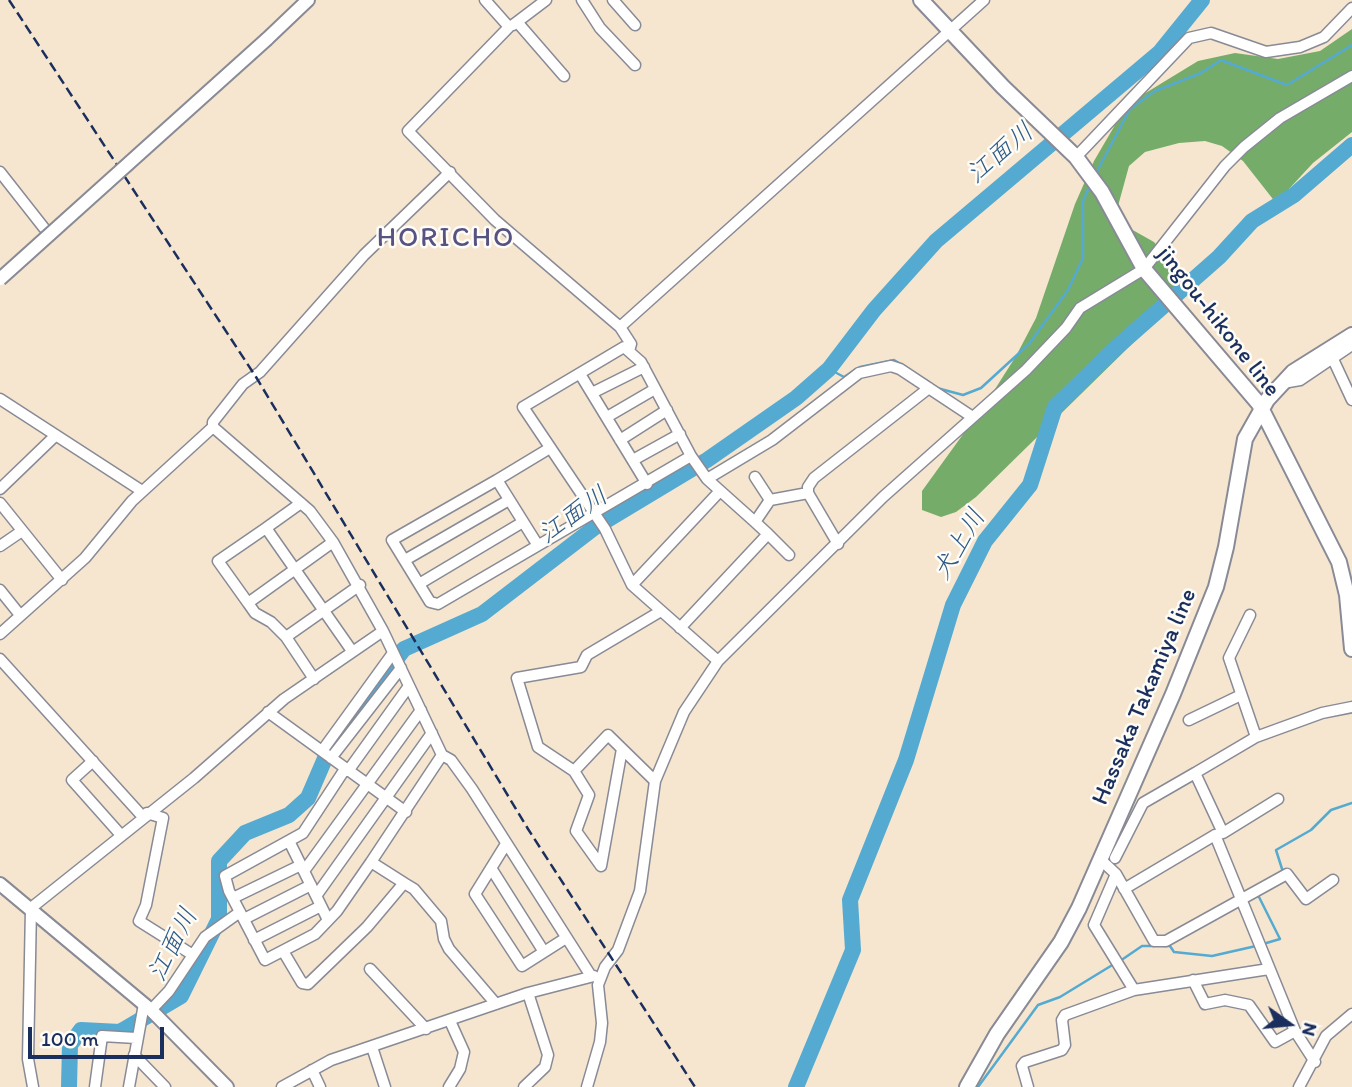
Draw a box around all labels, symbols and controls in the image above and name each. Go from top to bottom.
water label: 江面川 [961,117,1041,191]
district label: HORICHO [379,222,513,256]
street label: jingou-hikone line [1150,241,1286,403]
water label: 江面川 [533,481,615,551]
water label: 犬上川 [927,504,993,586]
street label: Hassaka Takamiya line [1086,585,1204,809]
water label: 江面川 [142,903,206,987]
north arrow [1254,989,1324,1059]
scale bar [32,1014,168,1058]
text: N [1297,1020,1323,1039]
text: 100 m [41,1026,99,1051]

